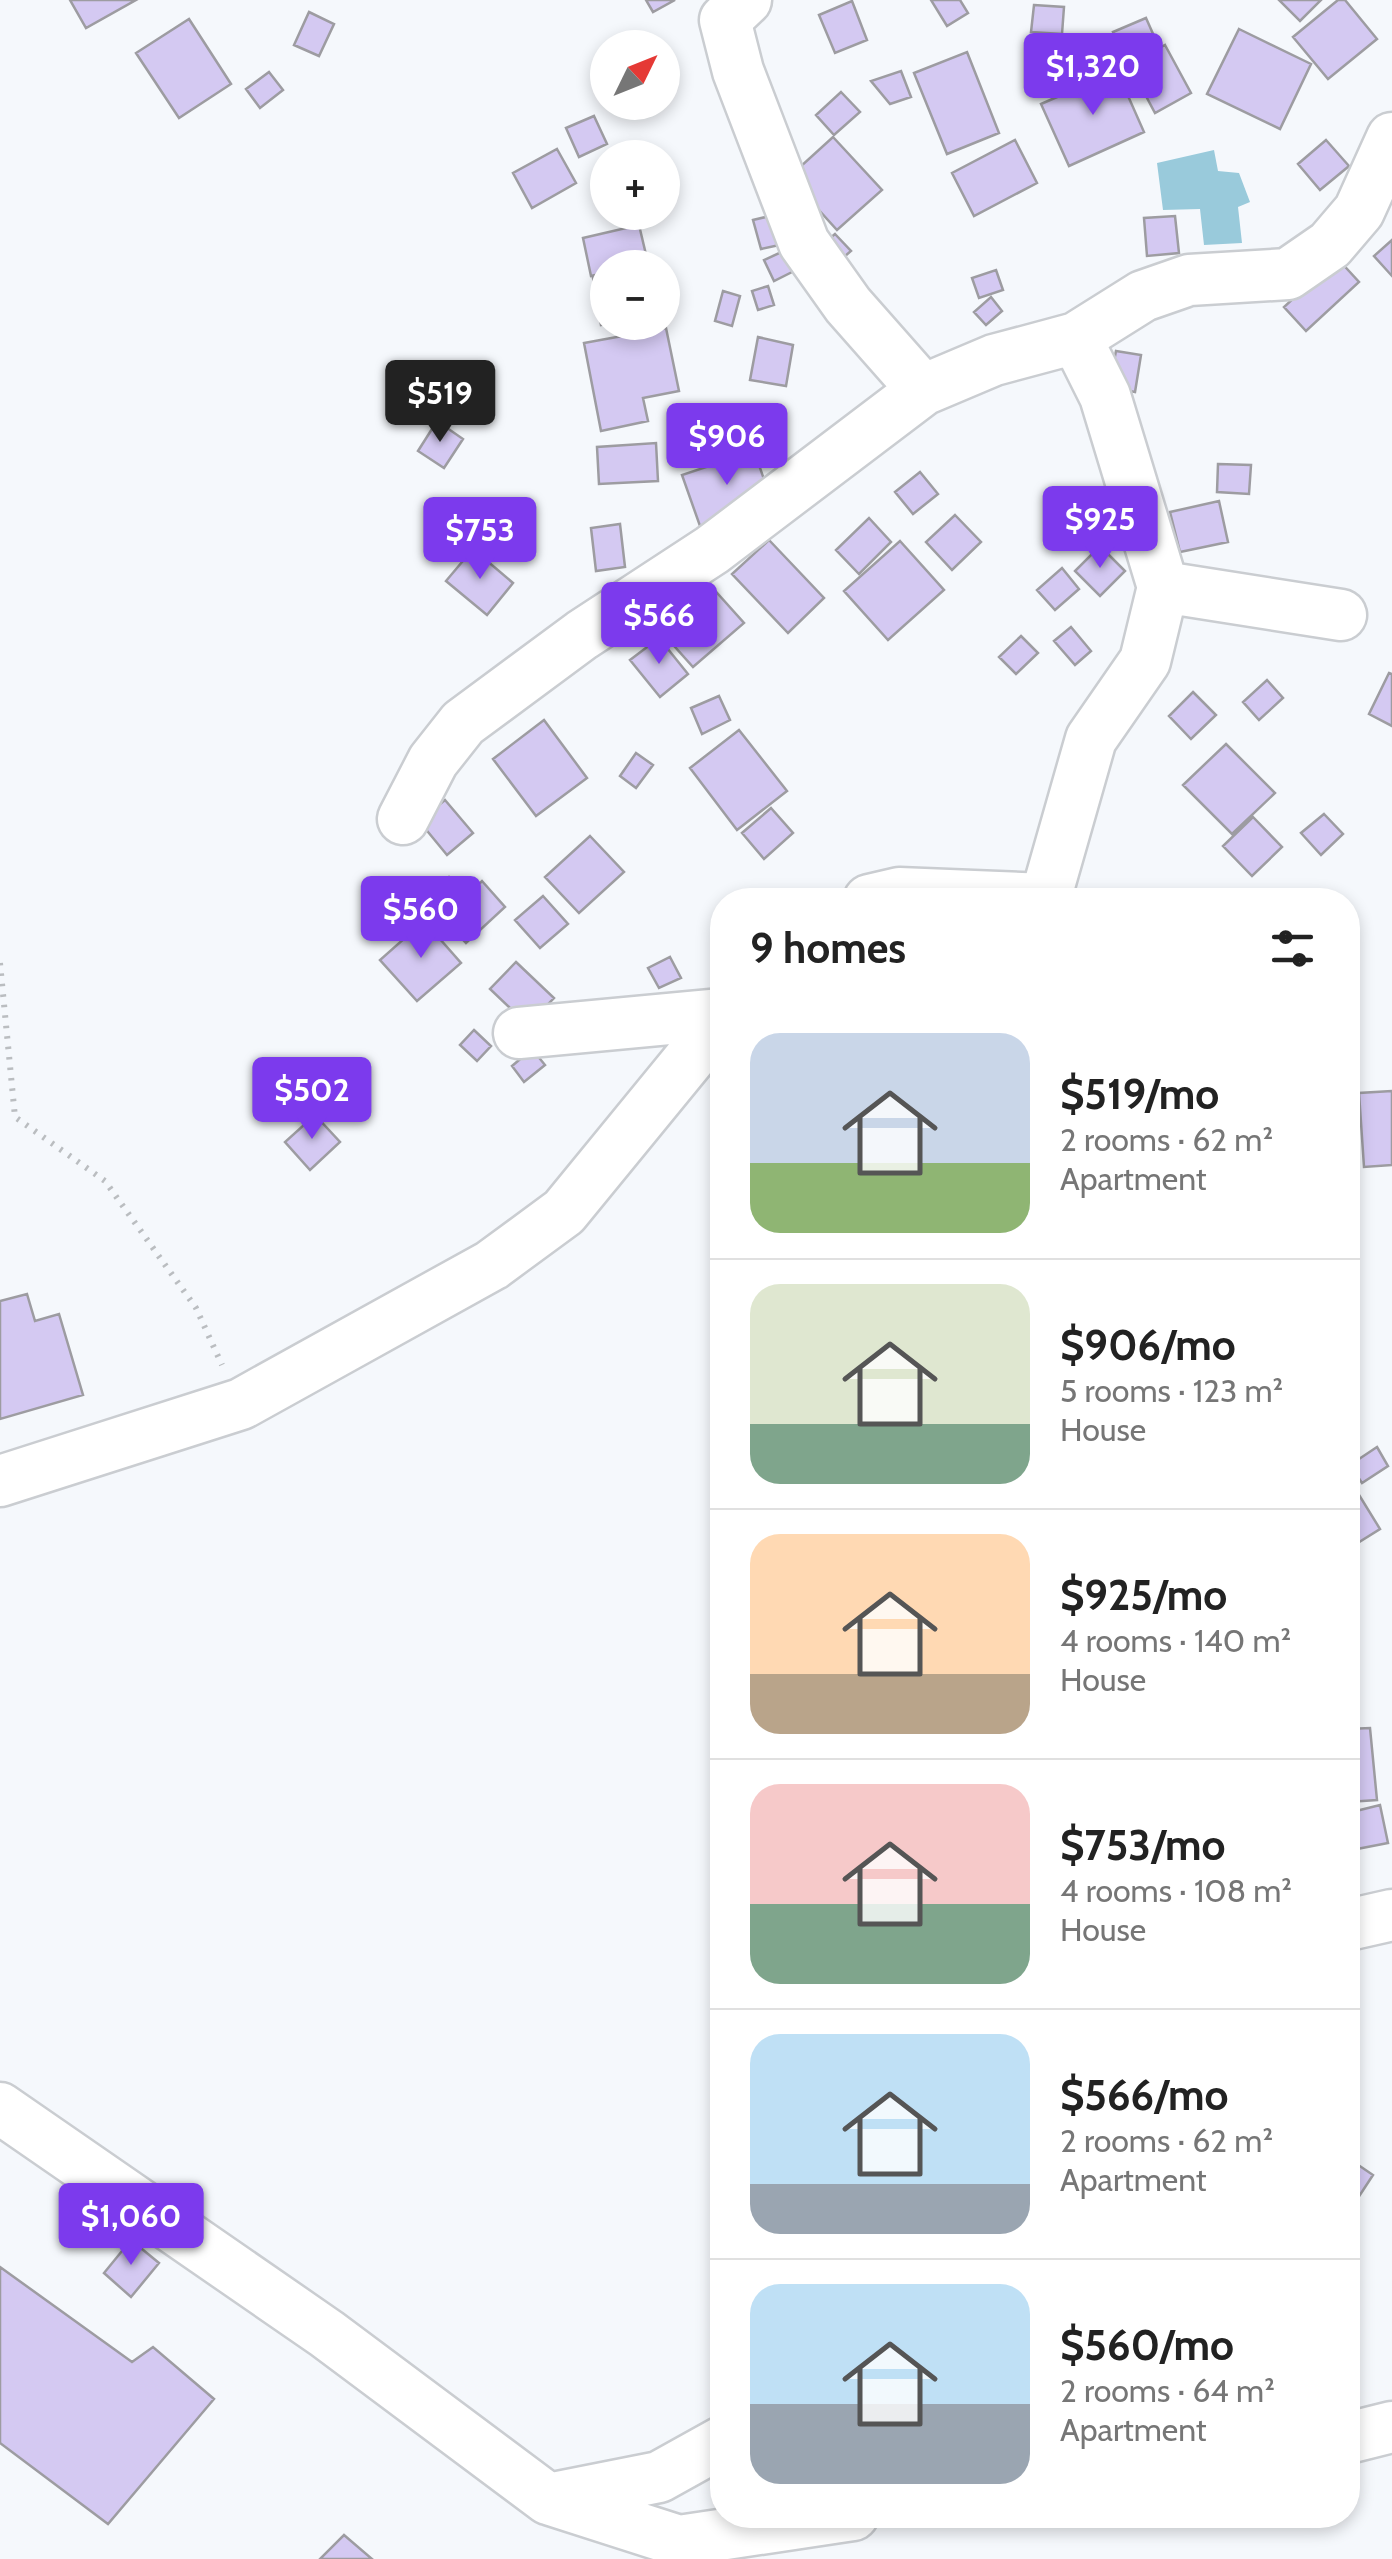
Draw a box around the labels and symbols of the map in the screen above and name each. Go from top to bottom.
north arrow [590,30,680,120]
pin: $1,320 [1012,33,1174,118]
pin: $519 [381,360,499,445]
pin: $906 [668,403,786,488]
pin: $925 [1041,486,1159,571]
pin: $753 [421,497,539,582]
pin: $566 [600,582,718,667]
pin: $560 [362,876,480,961]
pin: $502 [253,1057,371,1142]
pin: $1,060 [50,2183,212,2268]

